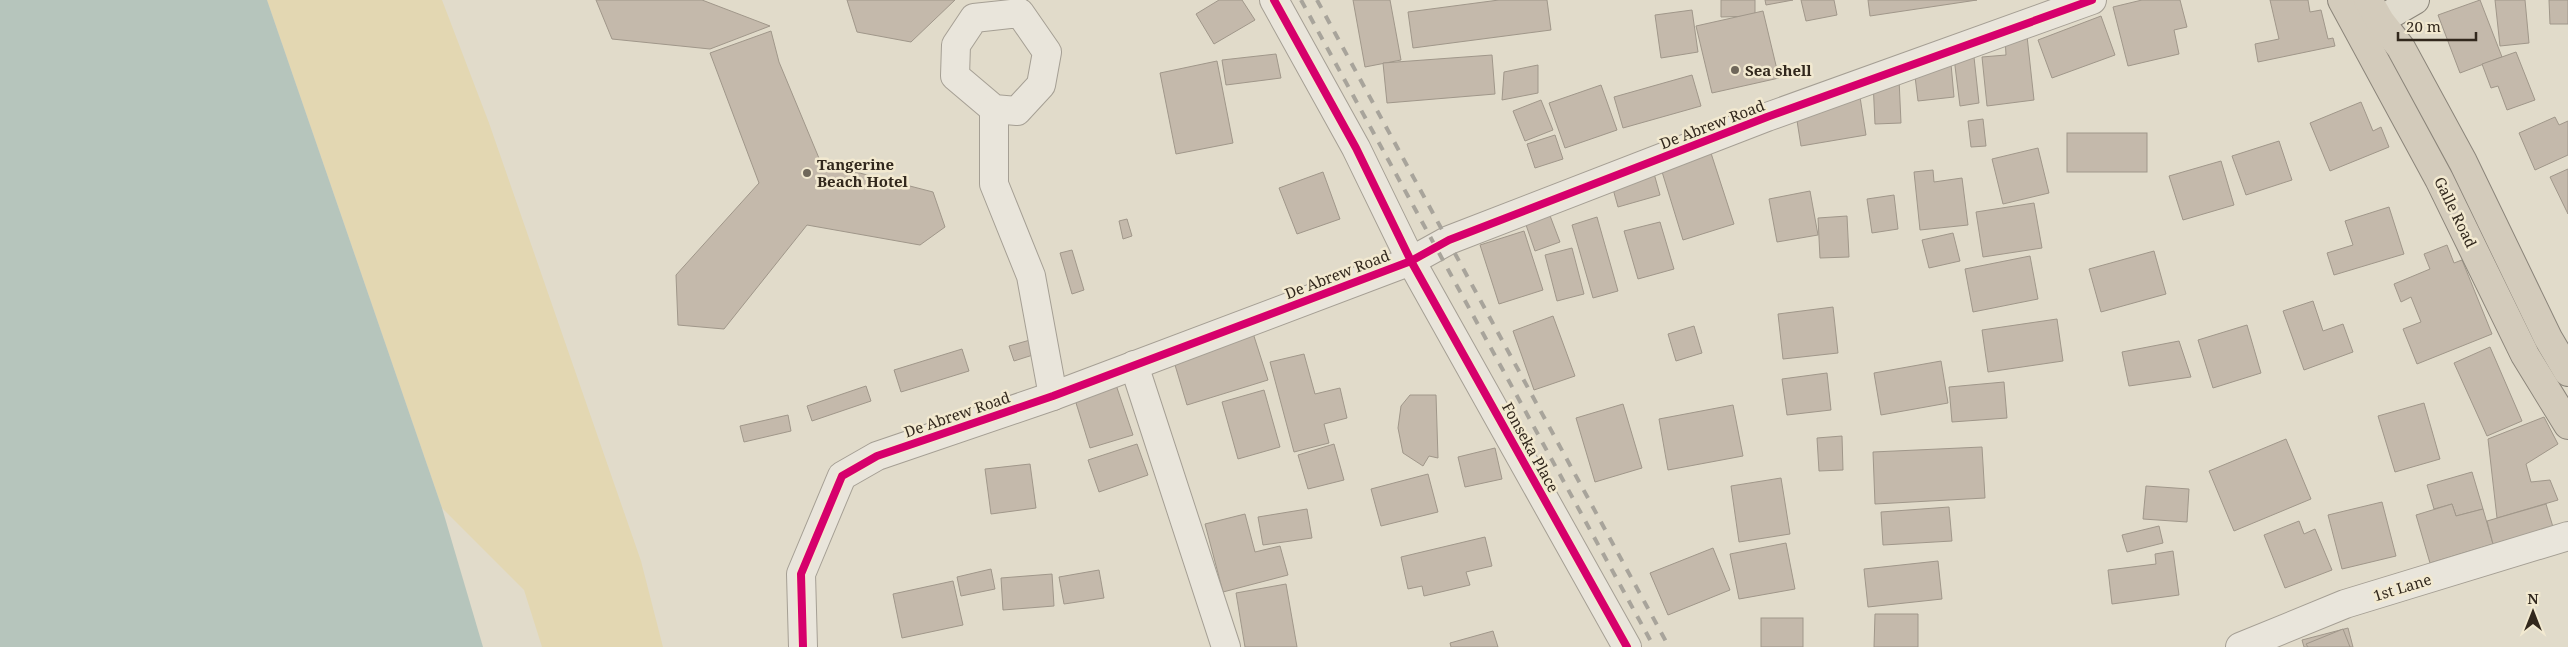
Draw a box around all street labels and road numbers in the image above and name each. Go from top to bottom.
street label: De Abrew Road [1657,95,1767,153]
street label: Galle Road [2430,173,2482,251]
street label: De Abrew Road [1282,245,1392,303]
street label: De Abrew Road [901,387,1013,441]
street label: Fonseka Place [1498,398,1564,496]
street label: 1st Lane [2370,569,2434,605]

